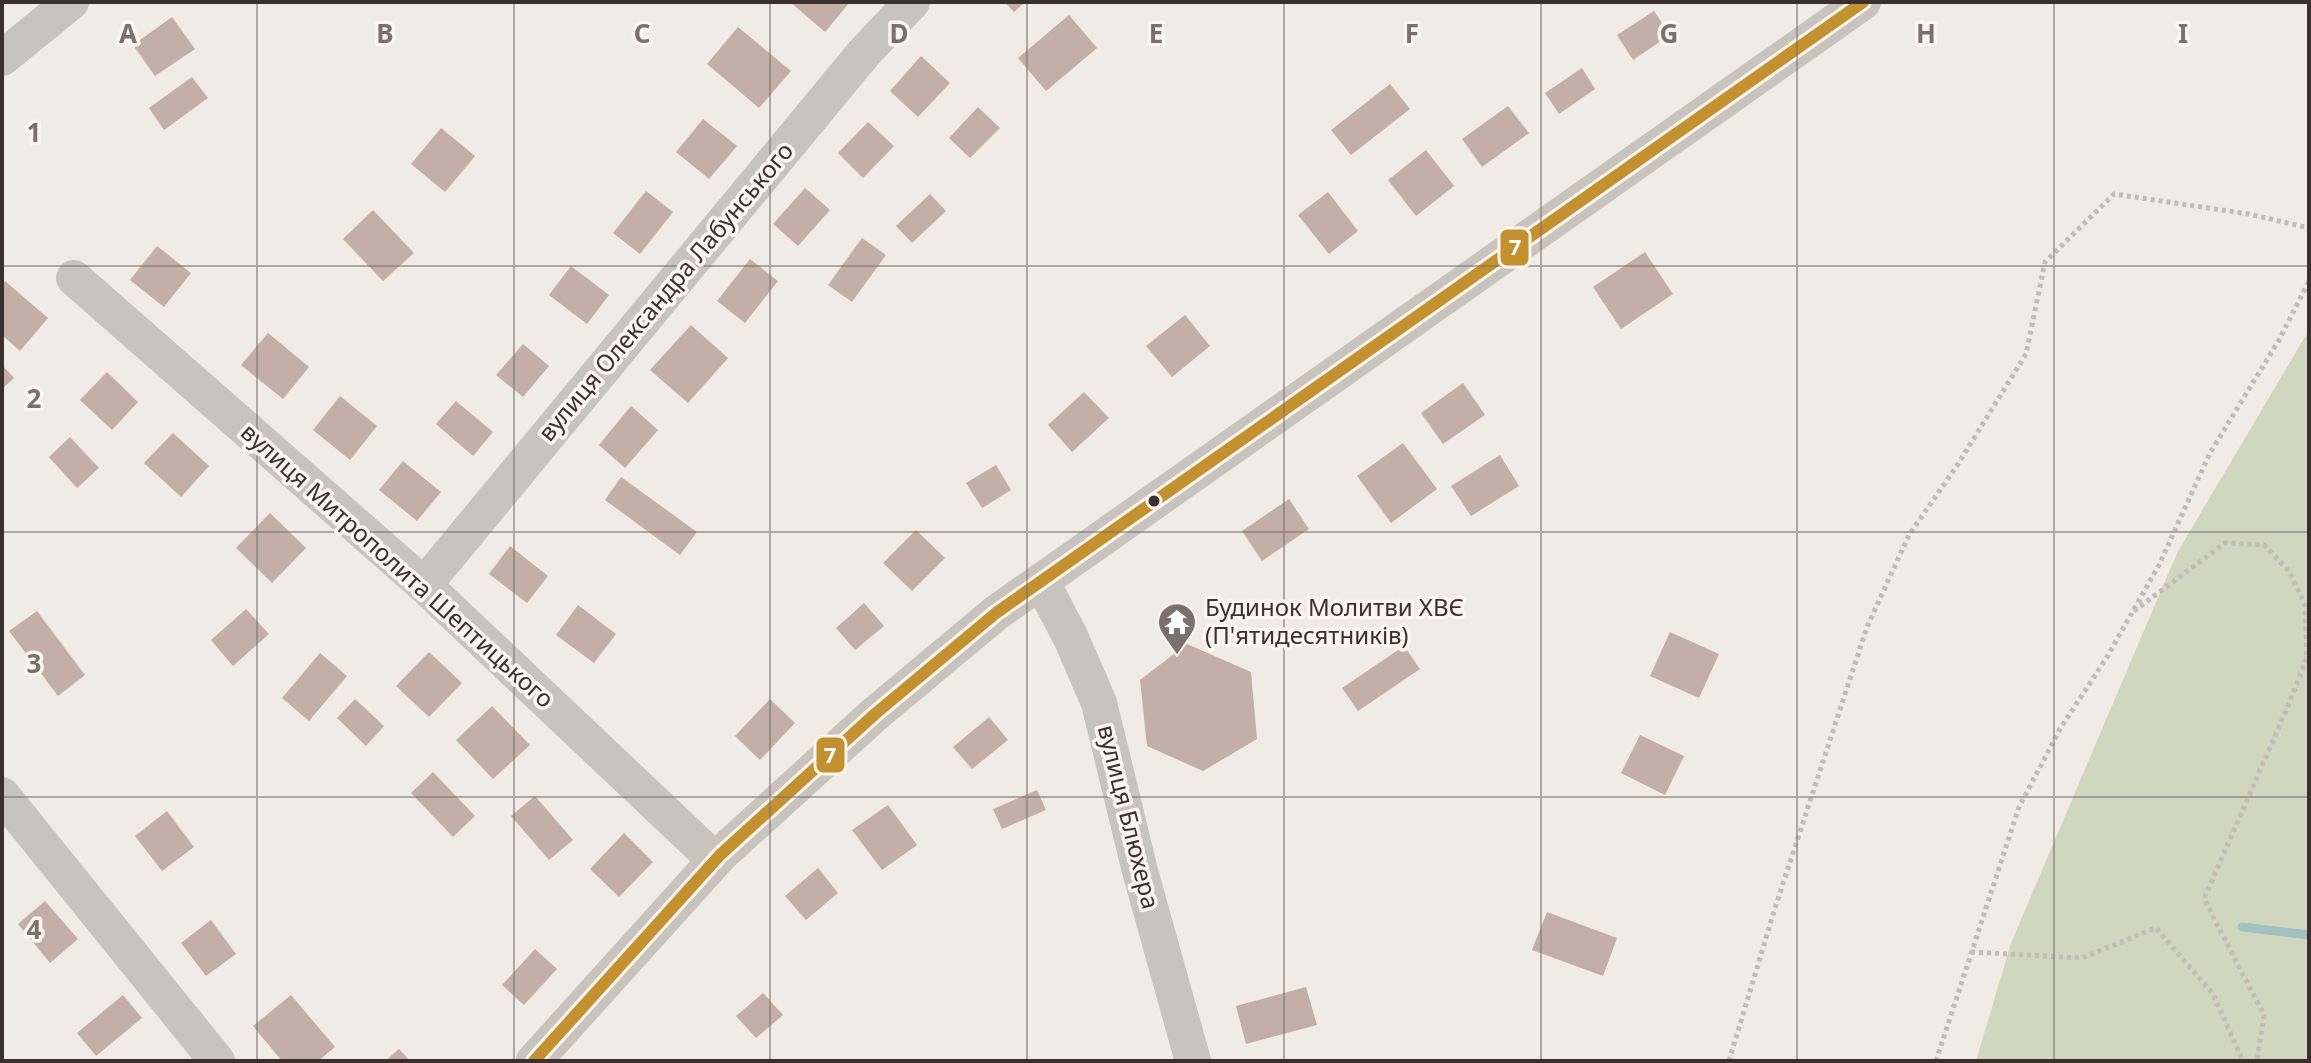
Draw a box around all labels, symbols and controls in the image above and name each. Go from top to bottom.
text: A [119,15,137,51]
text: B [376,15,394,51]
text: C [634,15,650,51]
text: D [889,15,909,51]
text: E [1149,15,1163,51]
text: F [1405,15,1419,51]
text: G [1660,15,1678,51]
text: H [1916,15,1936,51]
text: I [2178,15,2188,51]
text: 1 [27,114,41,150]
street label: вулиця Олександра Лабунського [530,135,800,448]
line badge: 7 [1499,228,1530,267]
text: 7 [1509,231,1521,261]
text: 2 [27,380,42,416]
street label: вулиця Митрополита Шептицького [234,415,562,715]
unlabelled marker [1146,493,1162,509]
place label: Будинок Молитви ХВЄ (П'ятидесятників) [1205,590,1464,651]
temple icon: Будинок Молитви ХВЄ (П'ятидесятників) [1156,601,1198,656]
text: 3 [27,645,41,681]
street label: вулиця Блюхера [1091,721,1168,912]
line badge: 7 [815,736,846,774]
text: 7 [824,739,836,769]
text: 4 [27,911,42,947]

